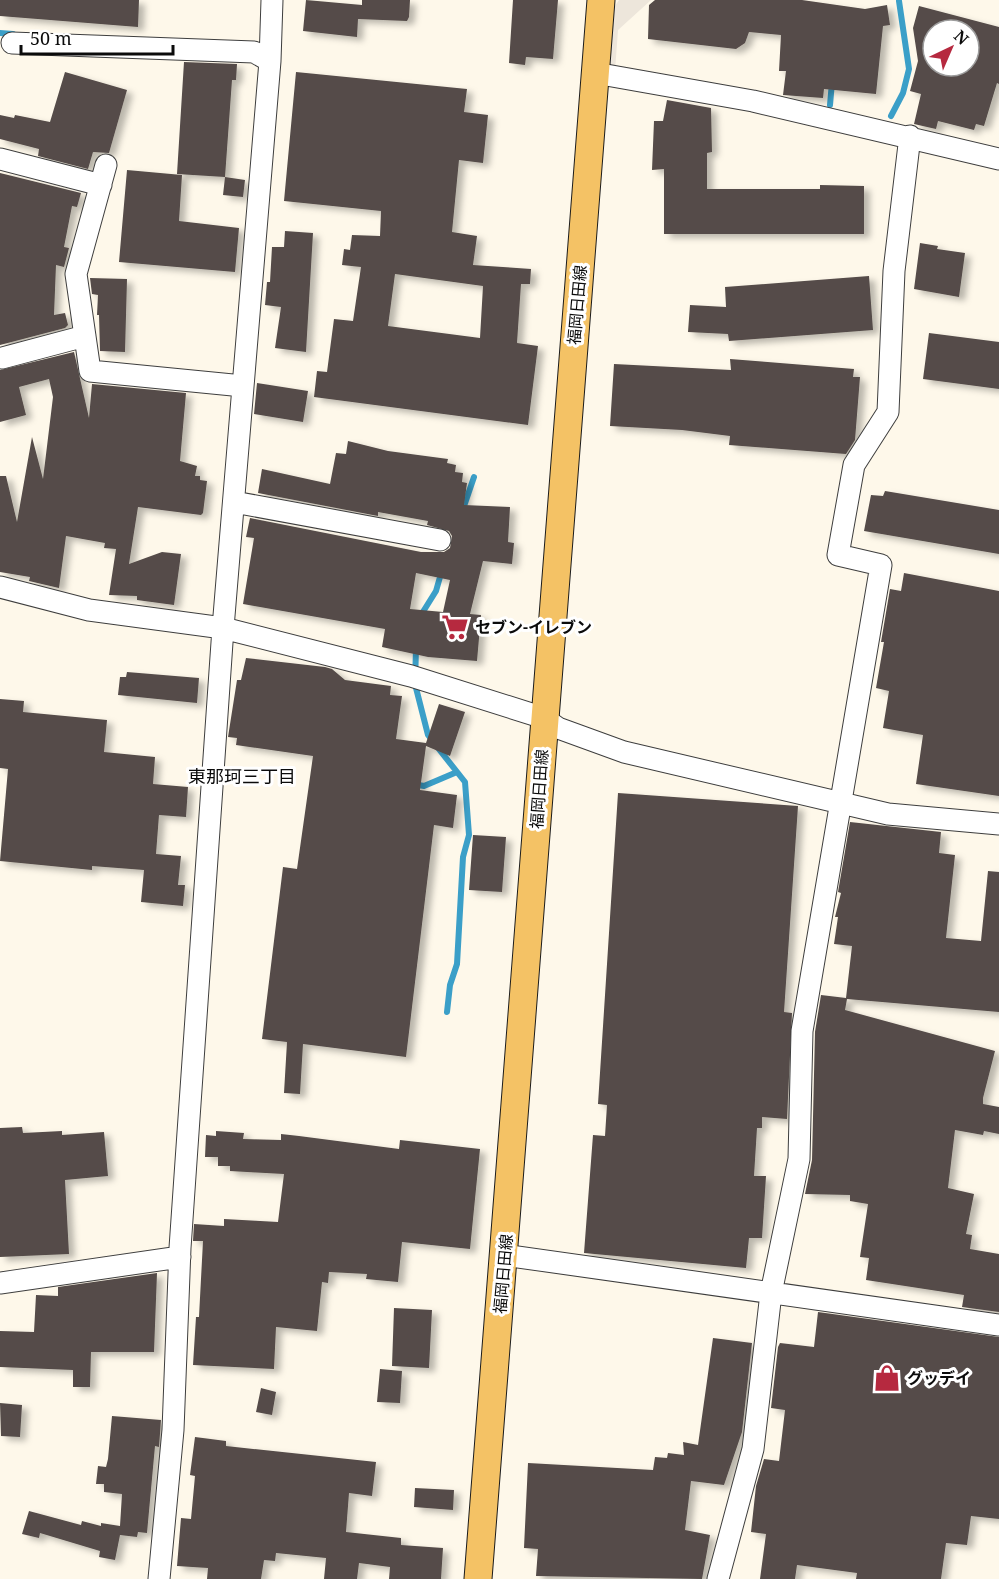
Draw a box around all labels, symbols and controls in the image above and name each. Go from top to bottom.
scale bar [21,18,172,56]
north arrow [921,18,981,78]
text: N [949,25,974,50]
text: 50 m [30,26,72,50]
street label: 福岡日田線 [563,264,591,346]
supermarket icon: セブン-イレブン [440,612,470,642]
place label: セブン-イレブン [475,616,592,638]
street label: 福岡日田線 [525,748,553,830]
district label: 東那珂三丁目 [188,764,296,788]
street label: 福岡日田線 [489,1233,517,1315]
shop icon: グッデイ [872,1363,902,1393]
place label: グッデイ [907,1367,971,1389]

